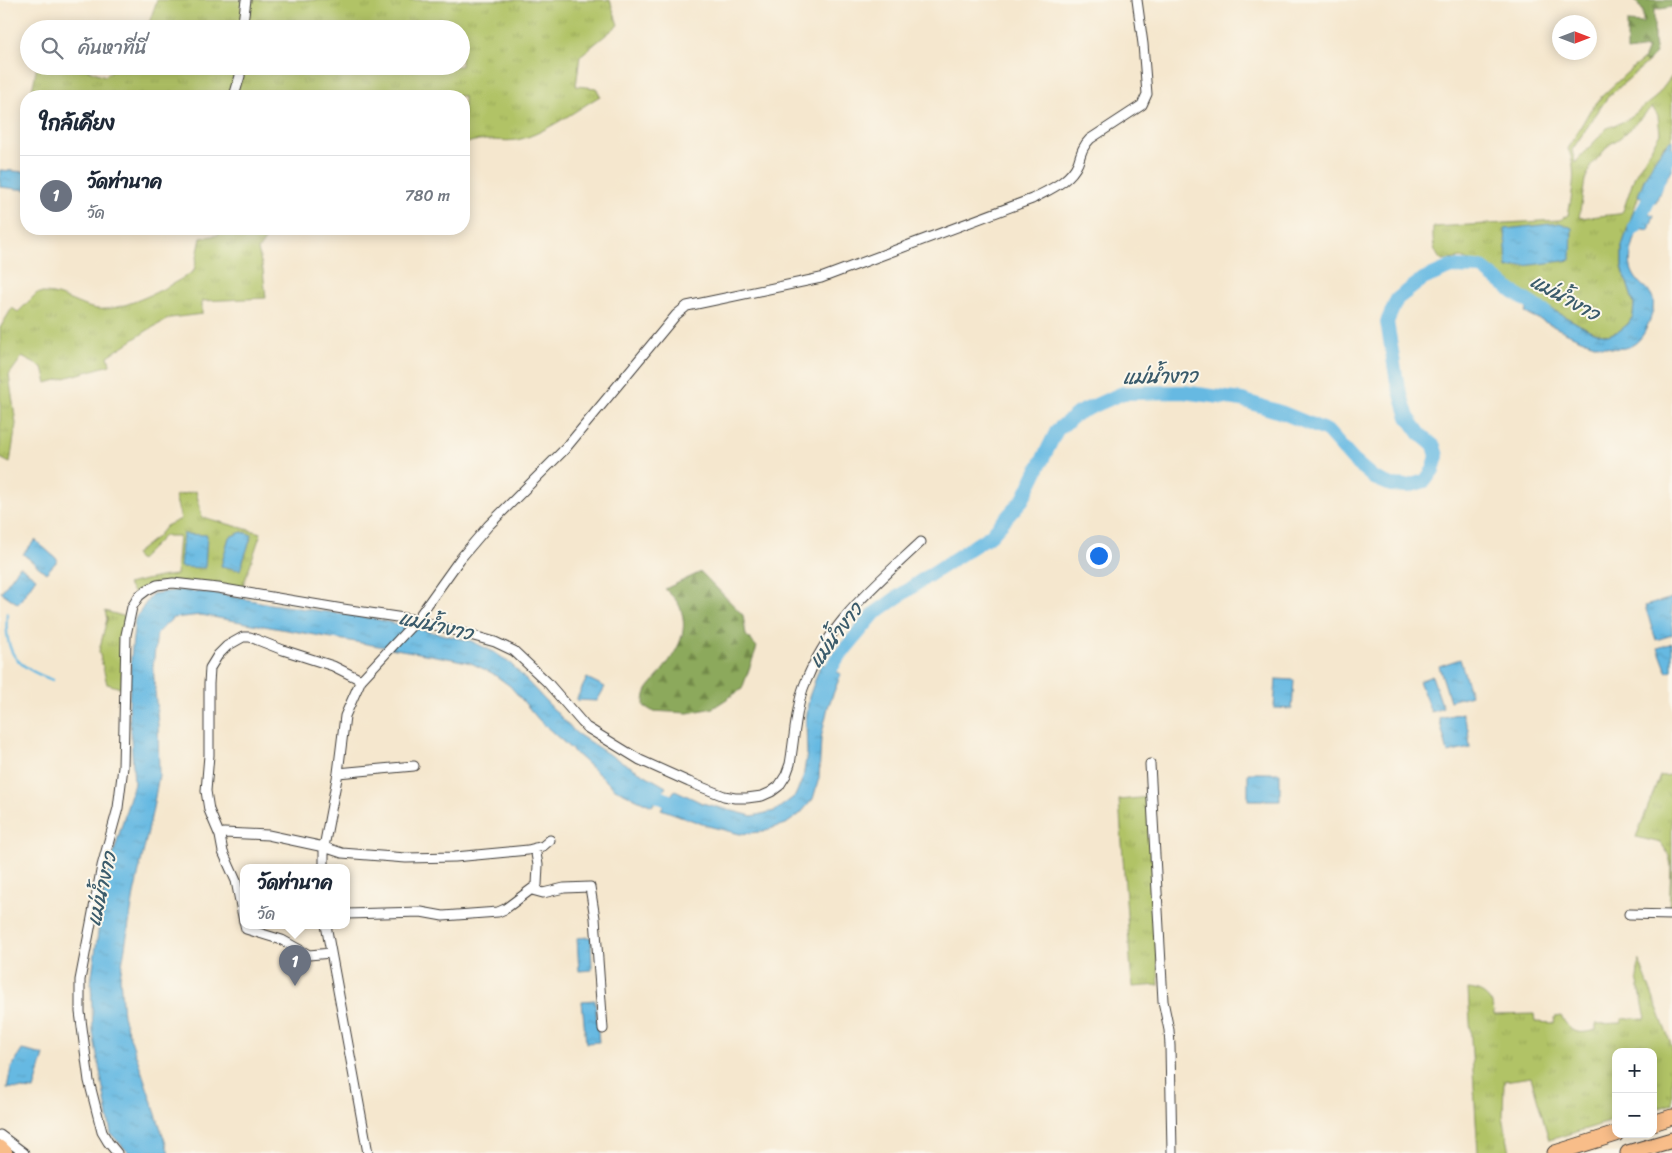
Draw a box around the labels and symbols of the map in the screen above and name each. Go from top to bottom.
north arrow [1552,15,1597,60]
water label: แม่น้ำงาว [1524,264,1608,332]
water label: แม่น้ำงาว [1122,358,1200,395]
your location [1086,543,1112,569]
water label: แม่น้ำงาว [799,593,873,676]
water label: แม่น้ำงาว [396,600,478,651]
water label: แม่น้ำงาว [76,847,127,929]
pin: 1 [279,945,311,986]

